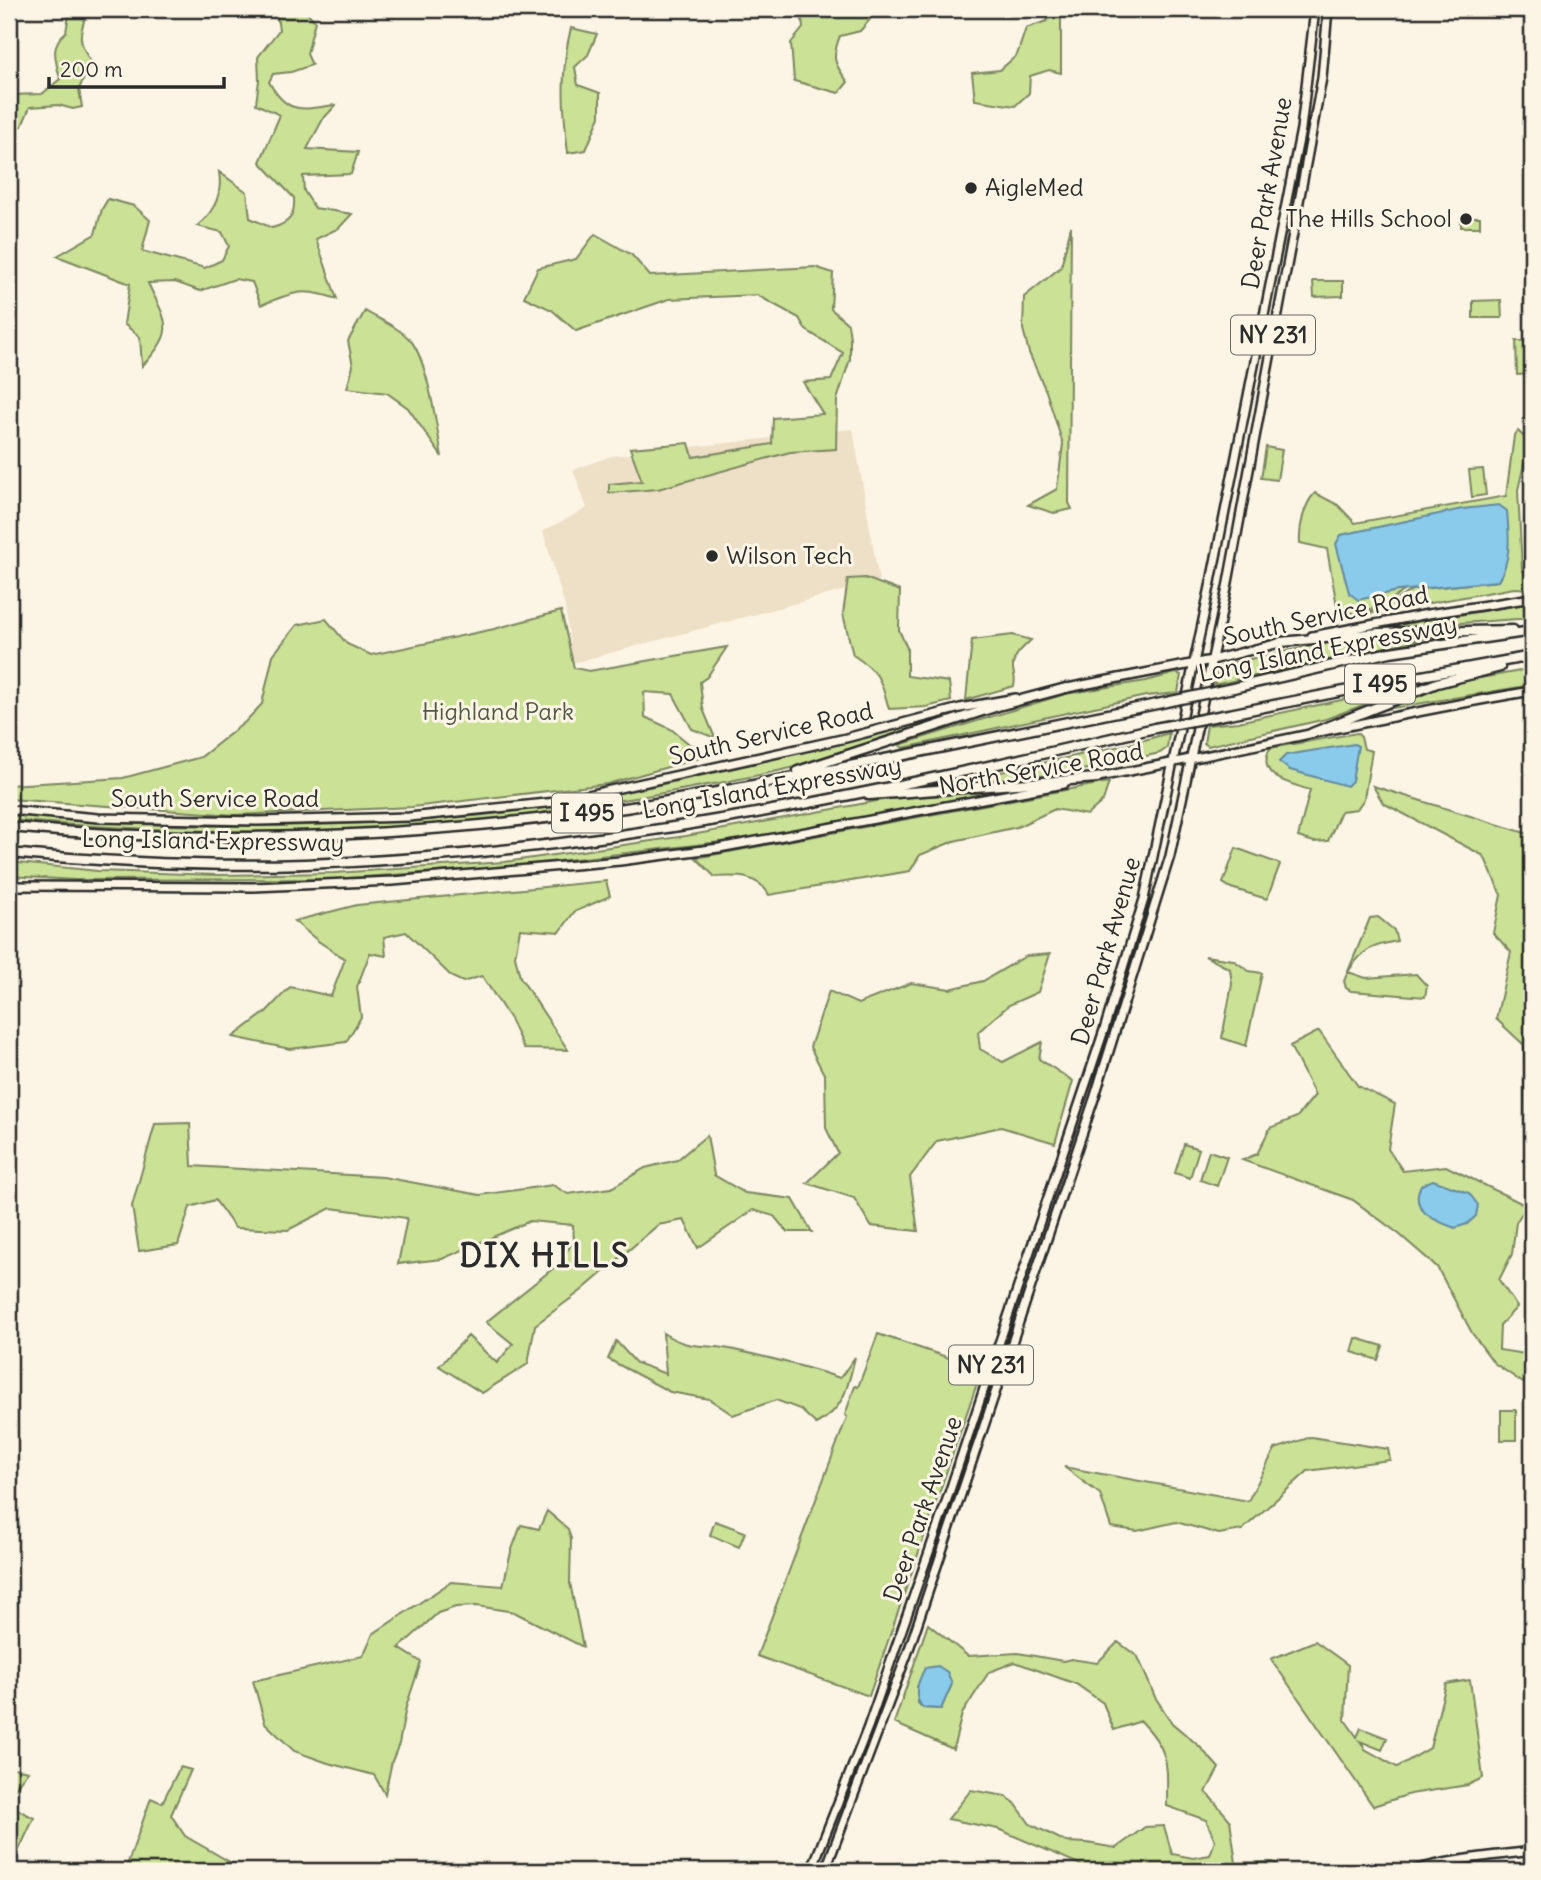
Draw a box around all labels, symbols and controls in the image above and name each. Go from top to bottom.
scale bar [49,46,224,90]
text: 200 m [60,56,123,83]
street label: Deer Park Avenue [1234,95,1298,291]
place label: AigleMed [985,172,1084,202]
marker: AigleMed [963,180,979,196]
place label: The Hills School [1285,203,1452,233]
marker: The Hills School [1458,211,1474,227]
road number: NY 231 [1231,316,1315,354]
place label: Wilson Tech [726,540,852,570]
marker: Wilson Tech [704,548,720,564]
street label: South Service Road [1221,579,1431,651]
street label: Long Island Expressway [1196,608,1460,688]
road number: I 495 [1345,664,1415,704]
street label: South Service Road [666,695,876,771]
park label: Highland Park [422,696,574,726]
street label: North Service Road [936,735,1145,801]
street label: Long Island Expressway [640,749,904,825]
street label: South Service Road [111,783,319,813]
road number: I 495 [552,793,622,832]
street label: Long Island Expressway [81,823,345,857]
street label: Deer Park Avenue [1064,853,1146,1048]
district label: DIX HILLS [459,1235,631,1276]
road number: NY 231 [949,1346,1033,1384]
street label: Deer Park Avenue [876,1412,968,1605]

